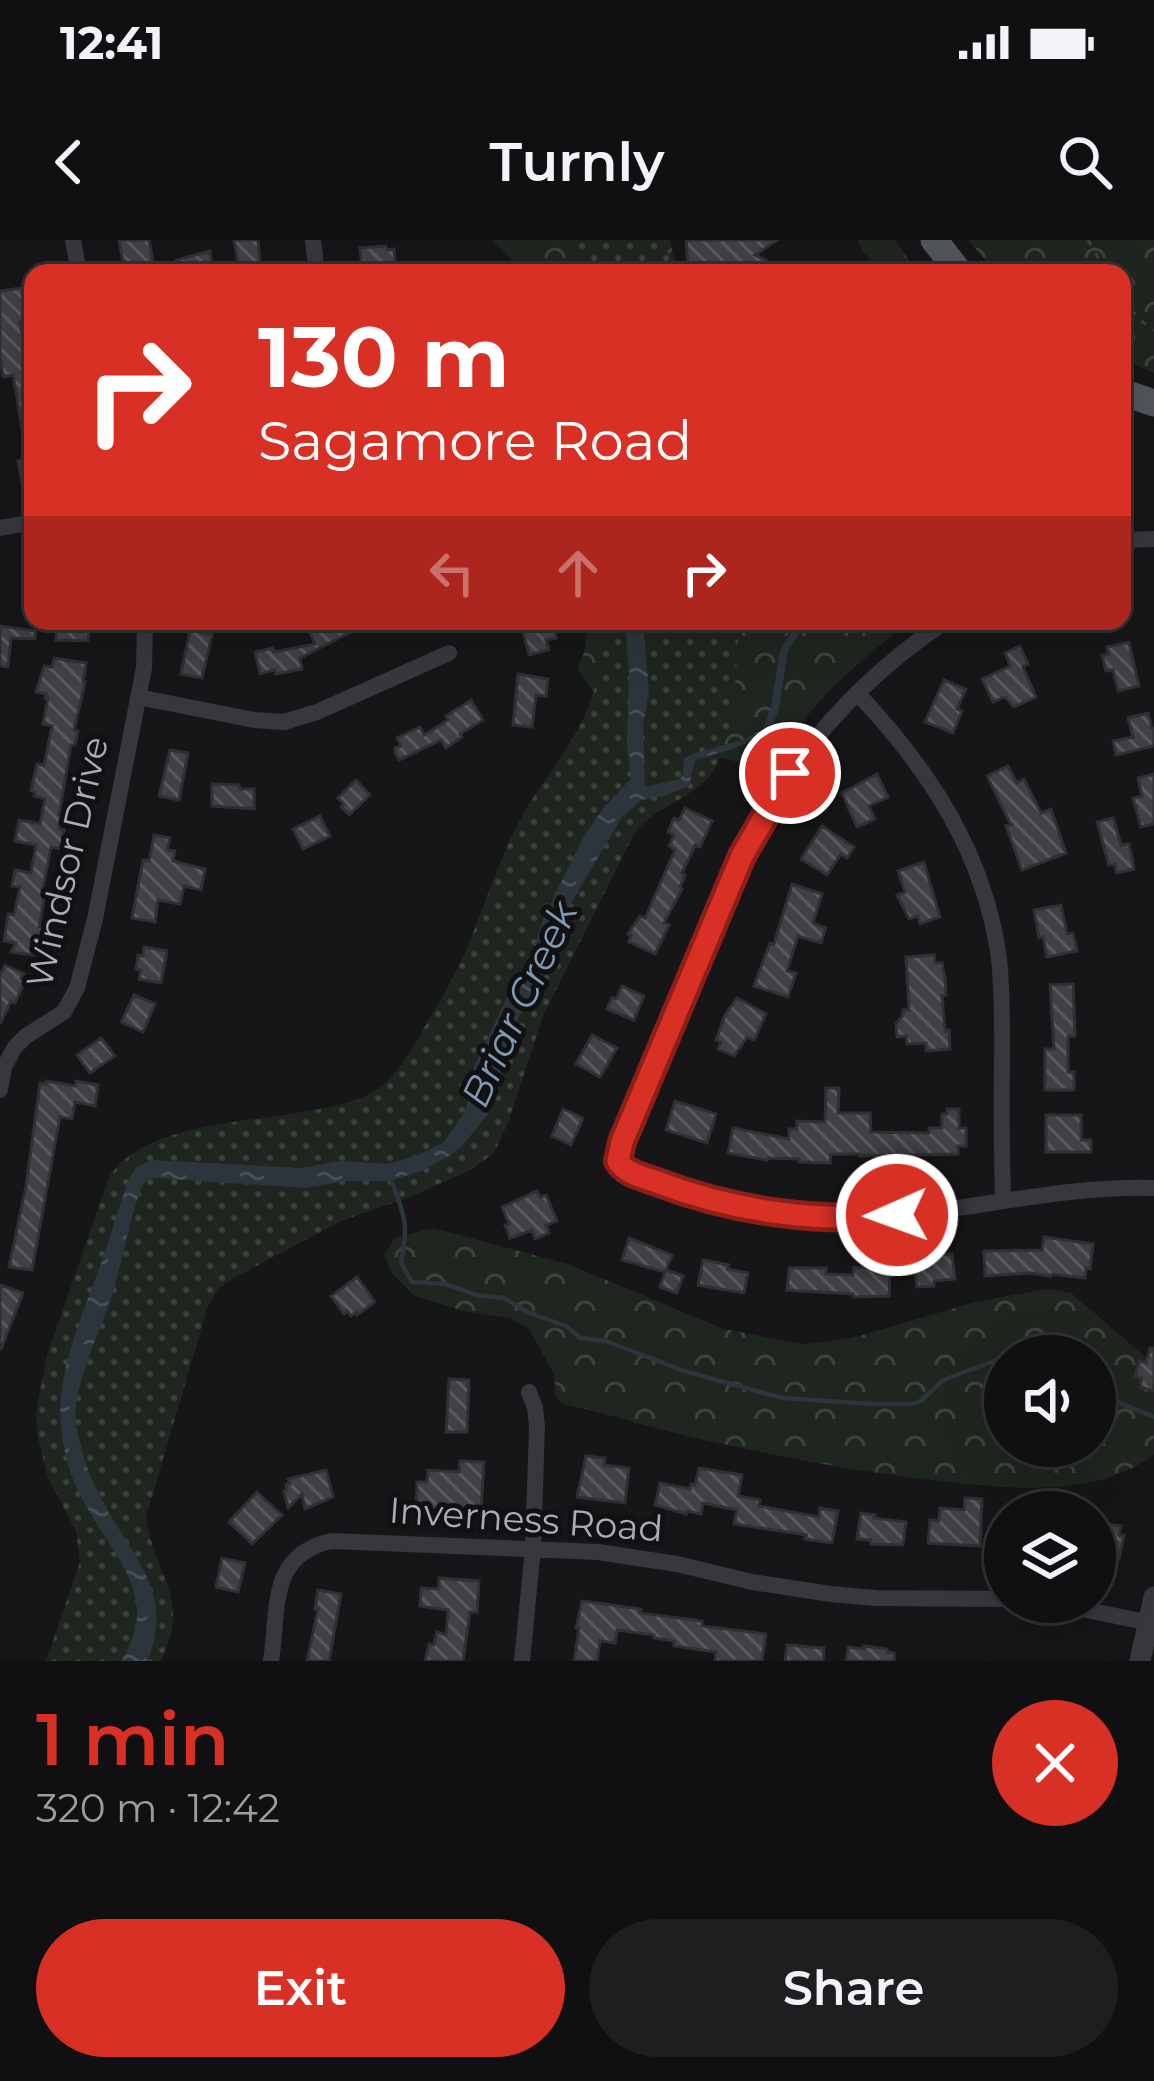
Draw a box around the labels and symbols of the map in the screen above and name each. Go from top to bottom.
pin [739,722,841,824]
street label: Windsor Drive [17,732,117,992]
water label: Briar Creek [451,892,588,1114]
position arrow [834,1152,960,1278]
street label: Inverness Road [388,1487,664,1551]

